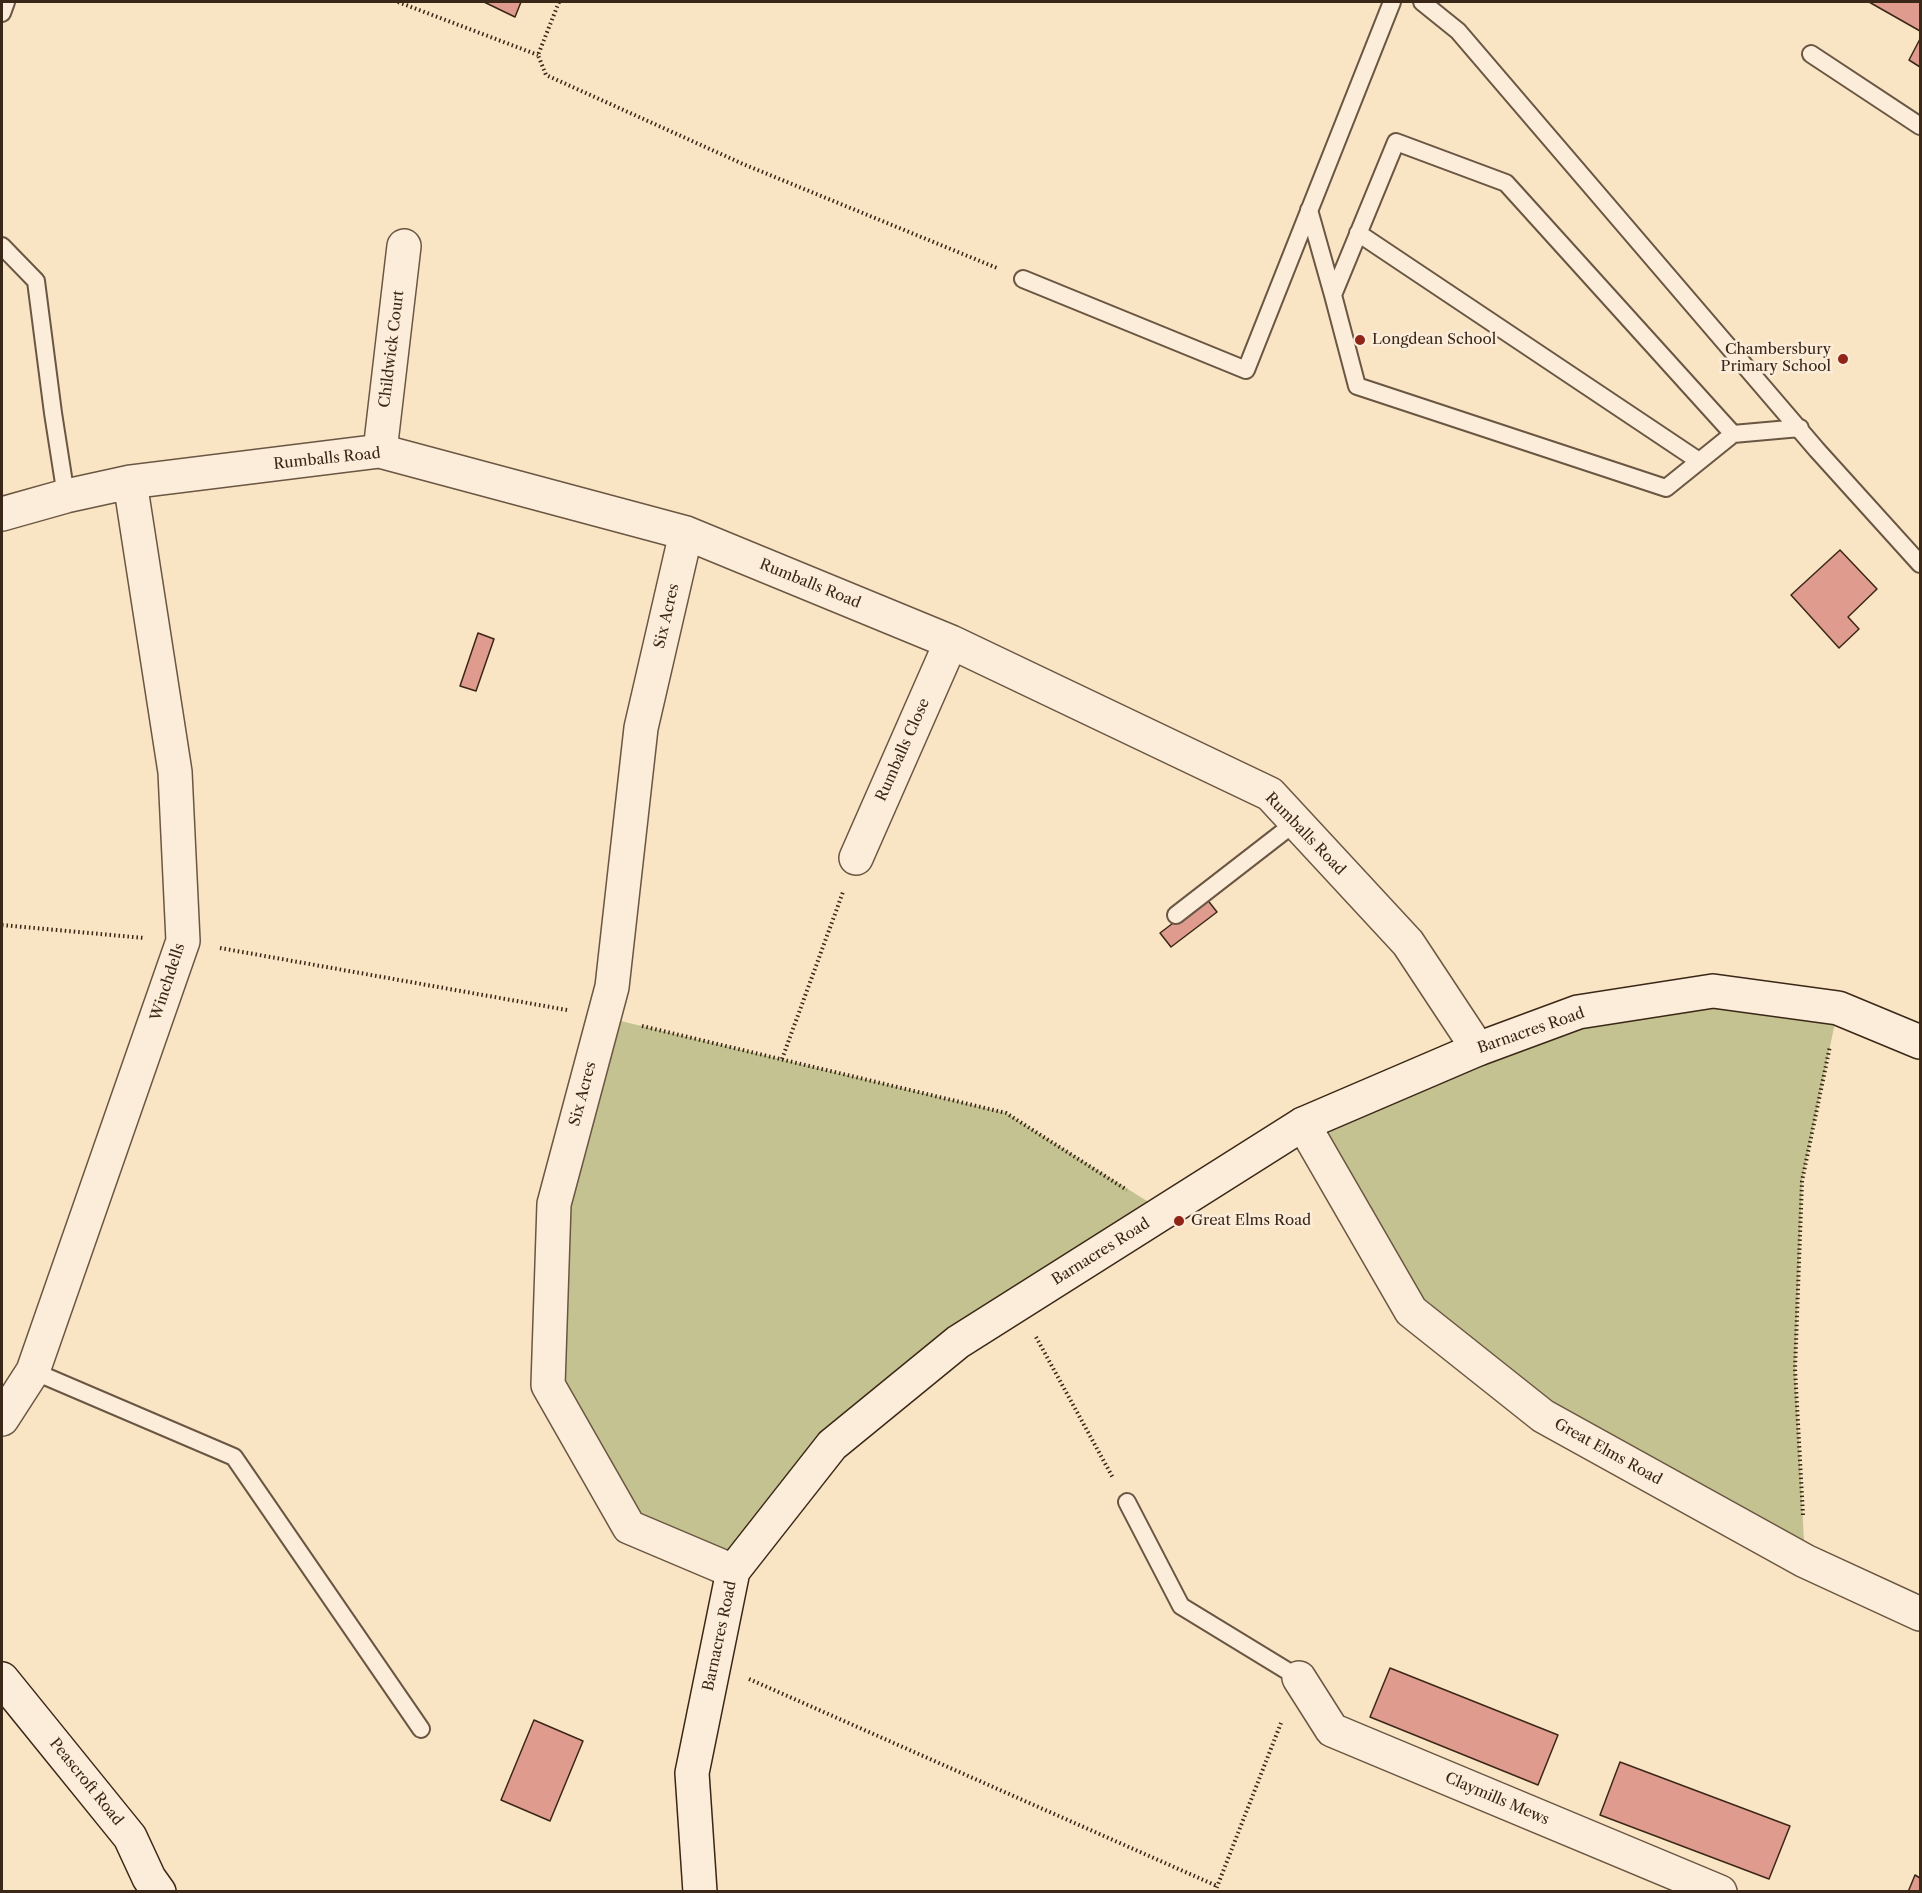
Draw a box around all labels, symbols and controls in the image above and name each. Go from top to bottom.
street label: Childwick Court [376,289,408,409]
place label: Longdean School [1372,331,1496,349]
marker: Longdean School [1353,333,1367,347]
place label: Chambersbury Primary School [1721,341,1831,376]
marker: Chambersbury Primary School [1836,352,1850,366]
street label: Rumballs Road [273,444,381,474]
street label: Rumballs Road [757,555,863,613]
street label: Six Acres [651,582,683,650]
street label: Rumballs Close [872,696,934,804]
street label: Rumballs Road [1261,789,1349,879]
street label: Winchdells [147,941,189,1023]
street label: Barnacres Road [1475,1004,1587,1058]
street label: Six Acres [566,1060,600,1128]
place label: Great Elms Road [1191,1212,1311,1230]
marker: Great Elms Road [1172,1214,1186,1228]
street label: Barnacres Road [1049,1215,1153,1289]
street label: Great Elms Road [1551,1415,1665,1489]
street label: Barnacres Road [700,1579,740,1693]
street label: Peascroft Road [45,1735,127,1829]
street label: Claymills Mews [1442,1769,1552,1829]

